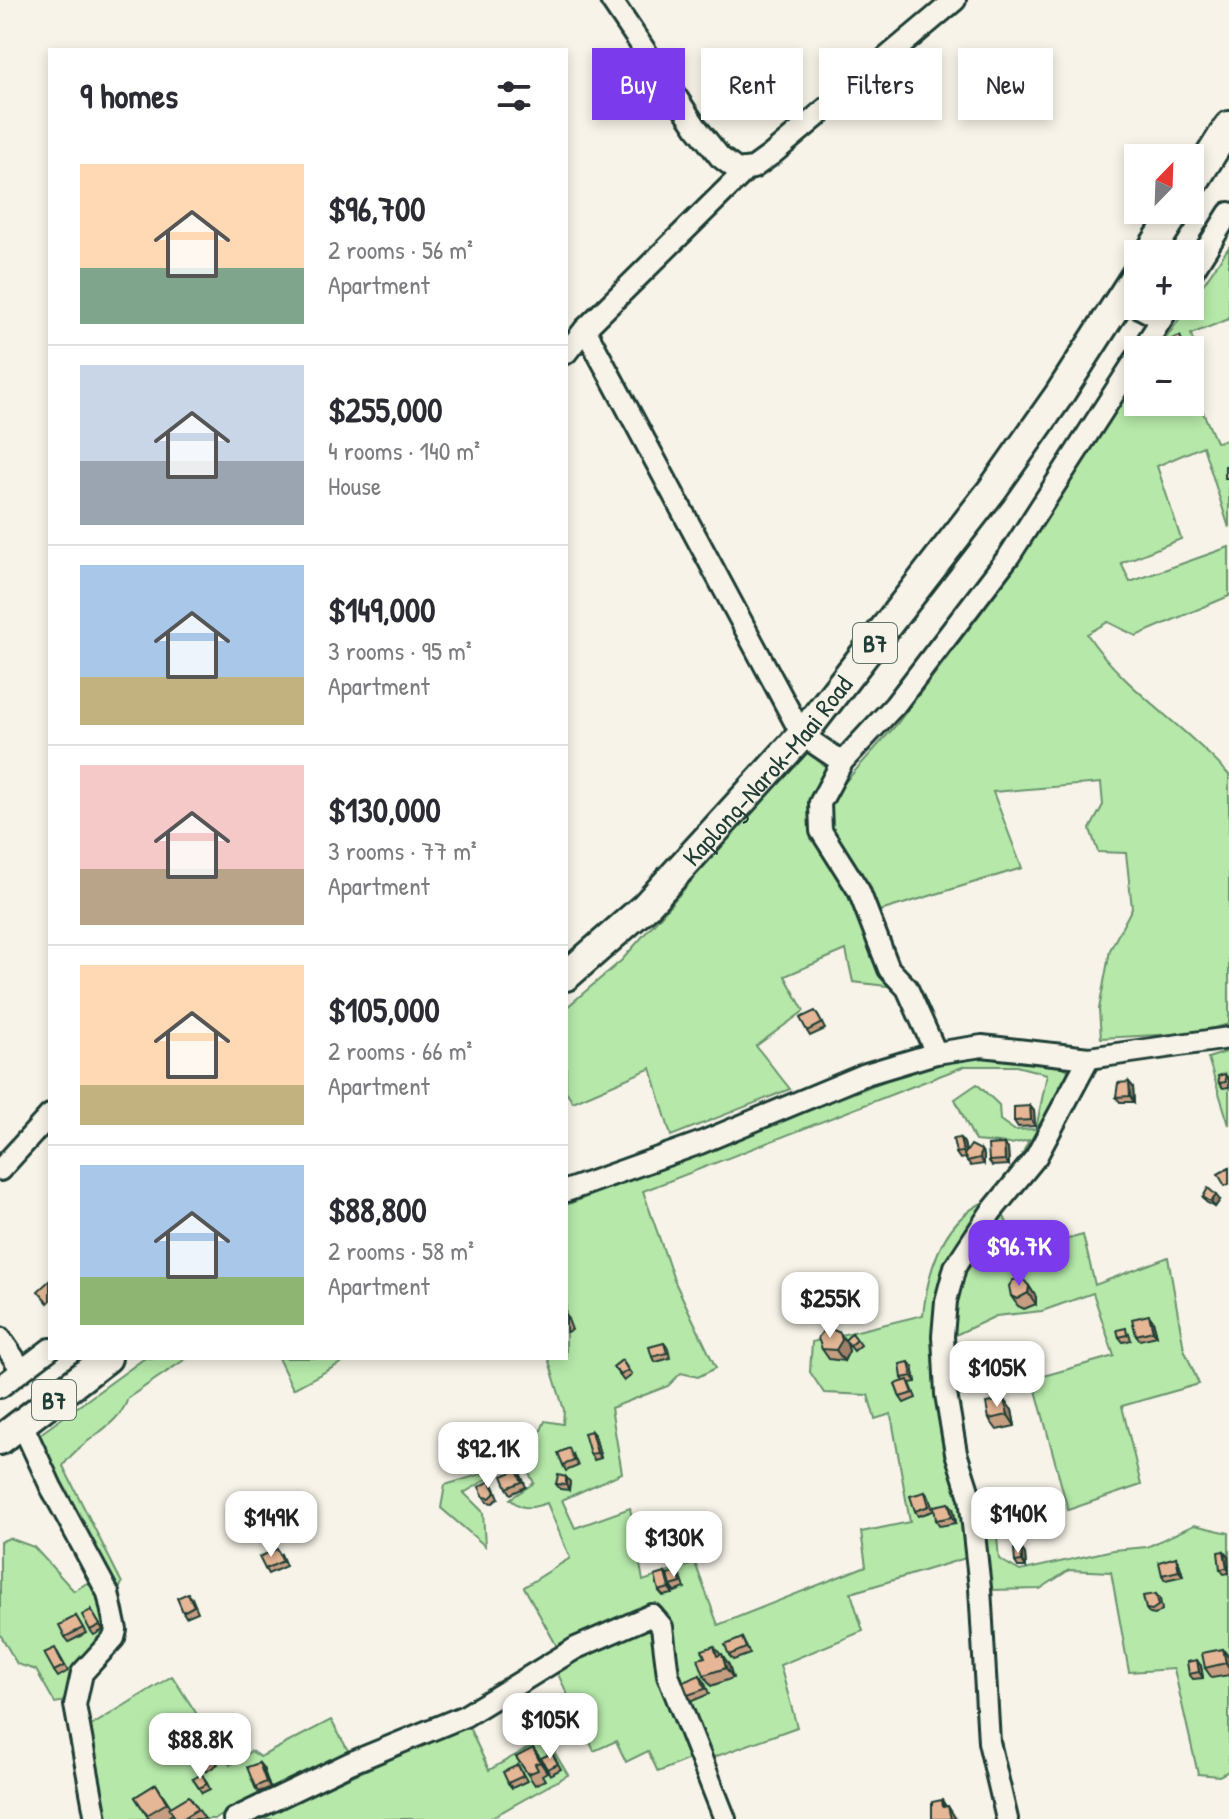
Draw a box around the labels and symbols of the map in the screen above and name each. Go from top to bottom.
north arrow [1124,144,1204,224]
road number: B7 [853,623,897,663]
street label: Kaplong-Narok-Maai Road [674,668,860,873]
pin: $96.7K [954,1220,1084,1288]
pin: $255K [774,1272,886,1340]
pin: $105K [941,1341,1053,1409]
road number: B7 [32,1380,76,1420]
pin: $92.1K [423,1422,553,1490]
pin: $140K [962,1487,1074,1555]
pin: $149K [215,1491,327,1559]
pin: $130K [618,1511,730,1579]
pin: $105K [494,1693,606,1761]
pin: $88.8K [135,1713,265,1781]

